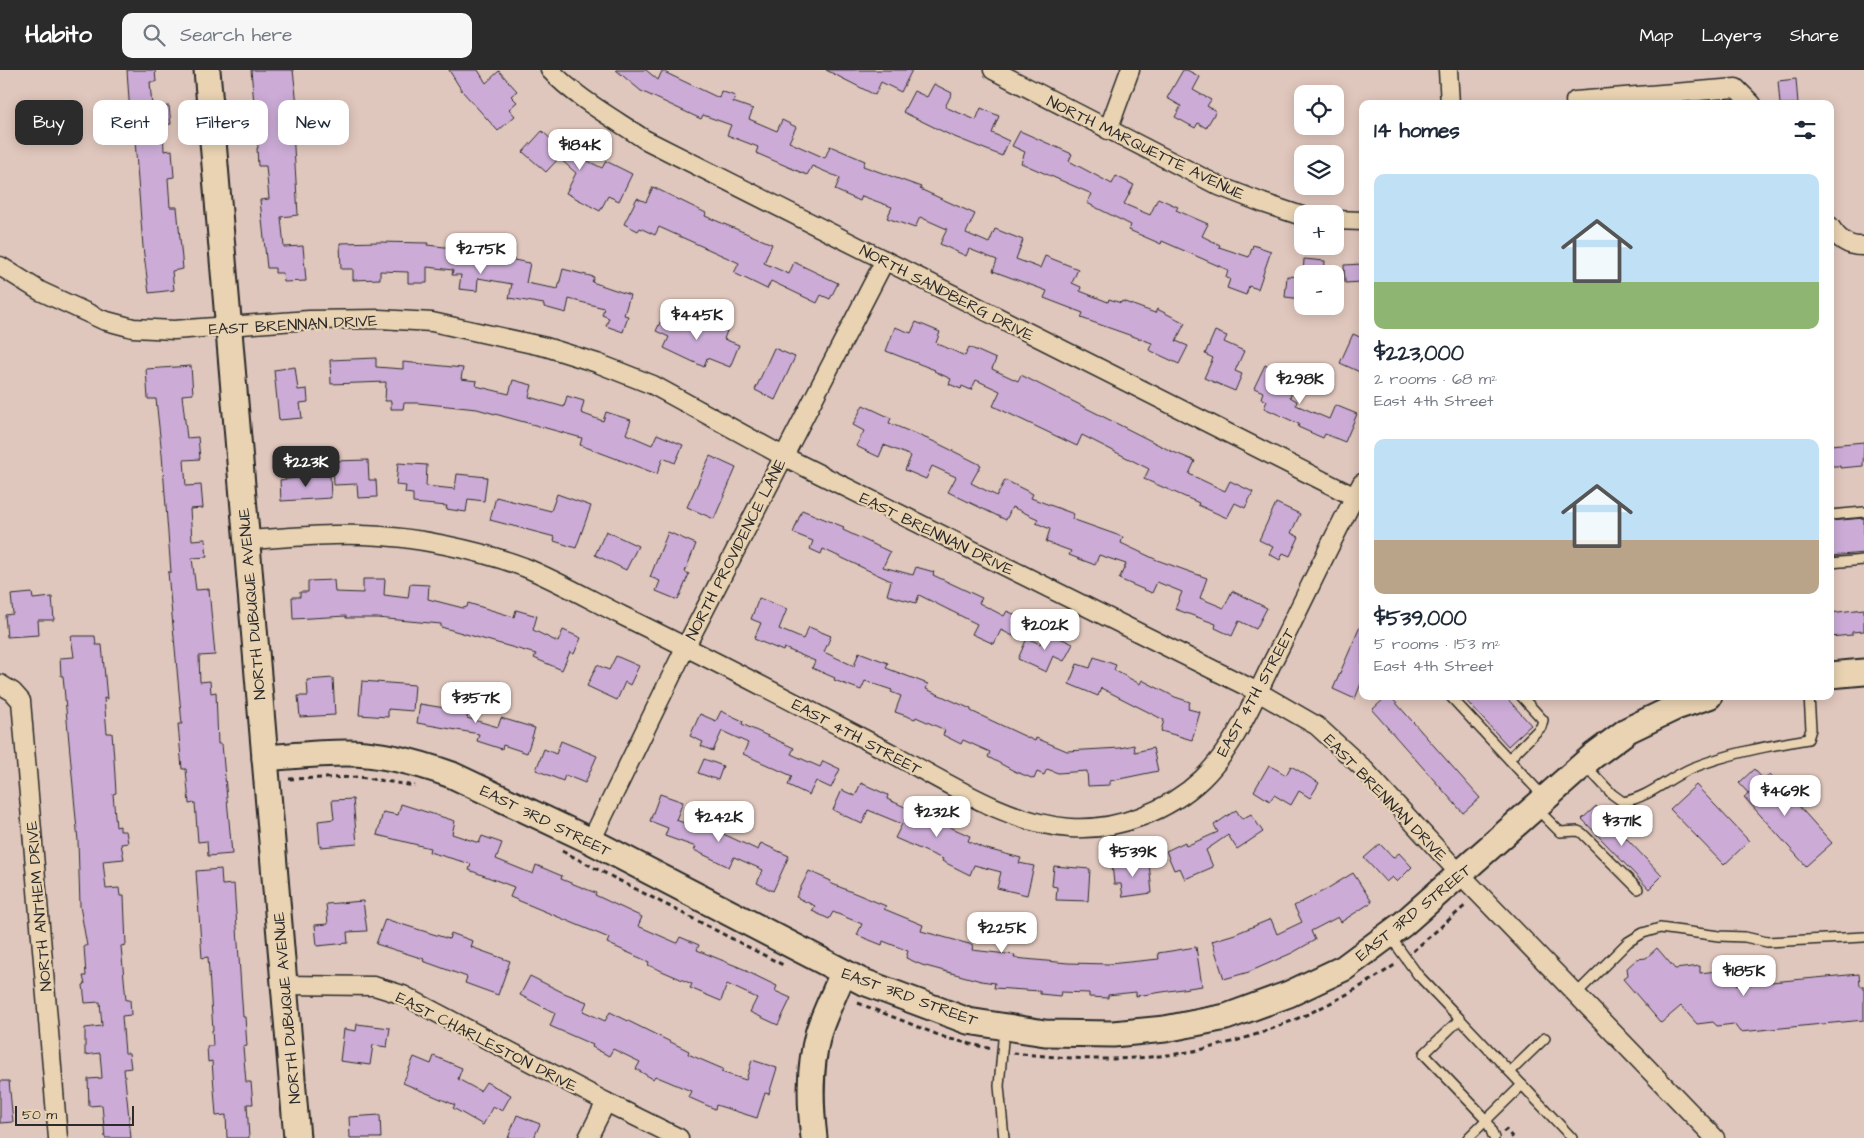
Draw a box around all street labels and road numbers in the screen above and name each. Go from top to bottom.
street label: NORTH MARQUETTE AVENUE [1043,90,1248,206]
street label: NORTH SANDBERG DRIVE [856,239,1038,347]
street label: EAST BRENNAN DRIVE [208,310,379,340]
street label: NORTH PROVIDENCE LANE [680,454,792,644]
street label: EAST BRENNAN DRIVE [856,487,1018,581]
street label: NORTH DUBUQUE AVENUE [233,507,271,701]
street label: EAST 4TH STREET [1211,624,1300,761]
street label: EAST 4TH STREET [788,693,925,780]
street label: EAST BRENNAN DRIVE [1319,729,1452,867]
street label: EAST 3RD STREET [476,780,615,862]
street label: NORTH ANTHEM DRIVE [21,819,57,992]
street label: EAST 3RD STREET [1351,859,1476,966]
street label: NORTH DUBUQUE AVENUE [268,911,306,1105]
street label: EAST 3RD STREET [839,962,981,1032]
street label: EAST CHARLESTON DRIVE [392,987,581,1097]

